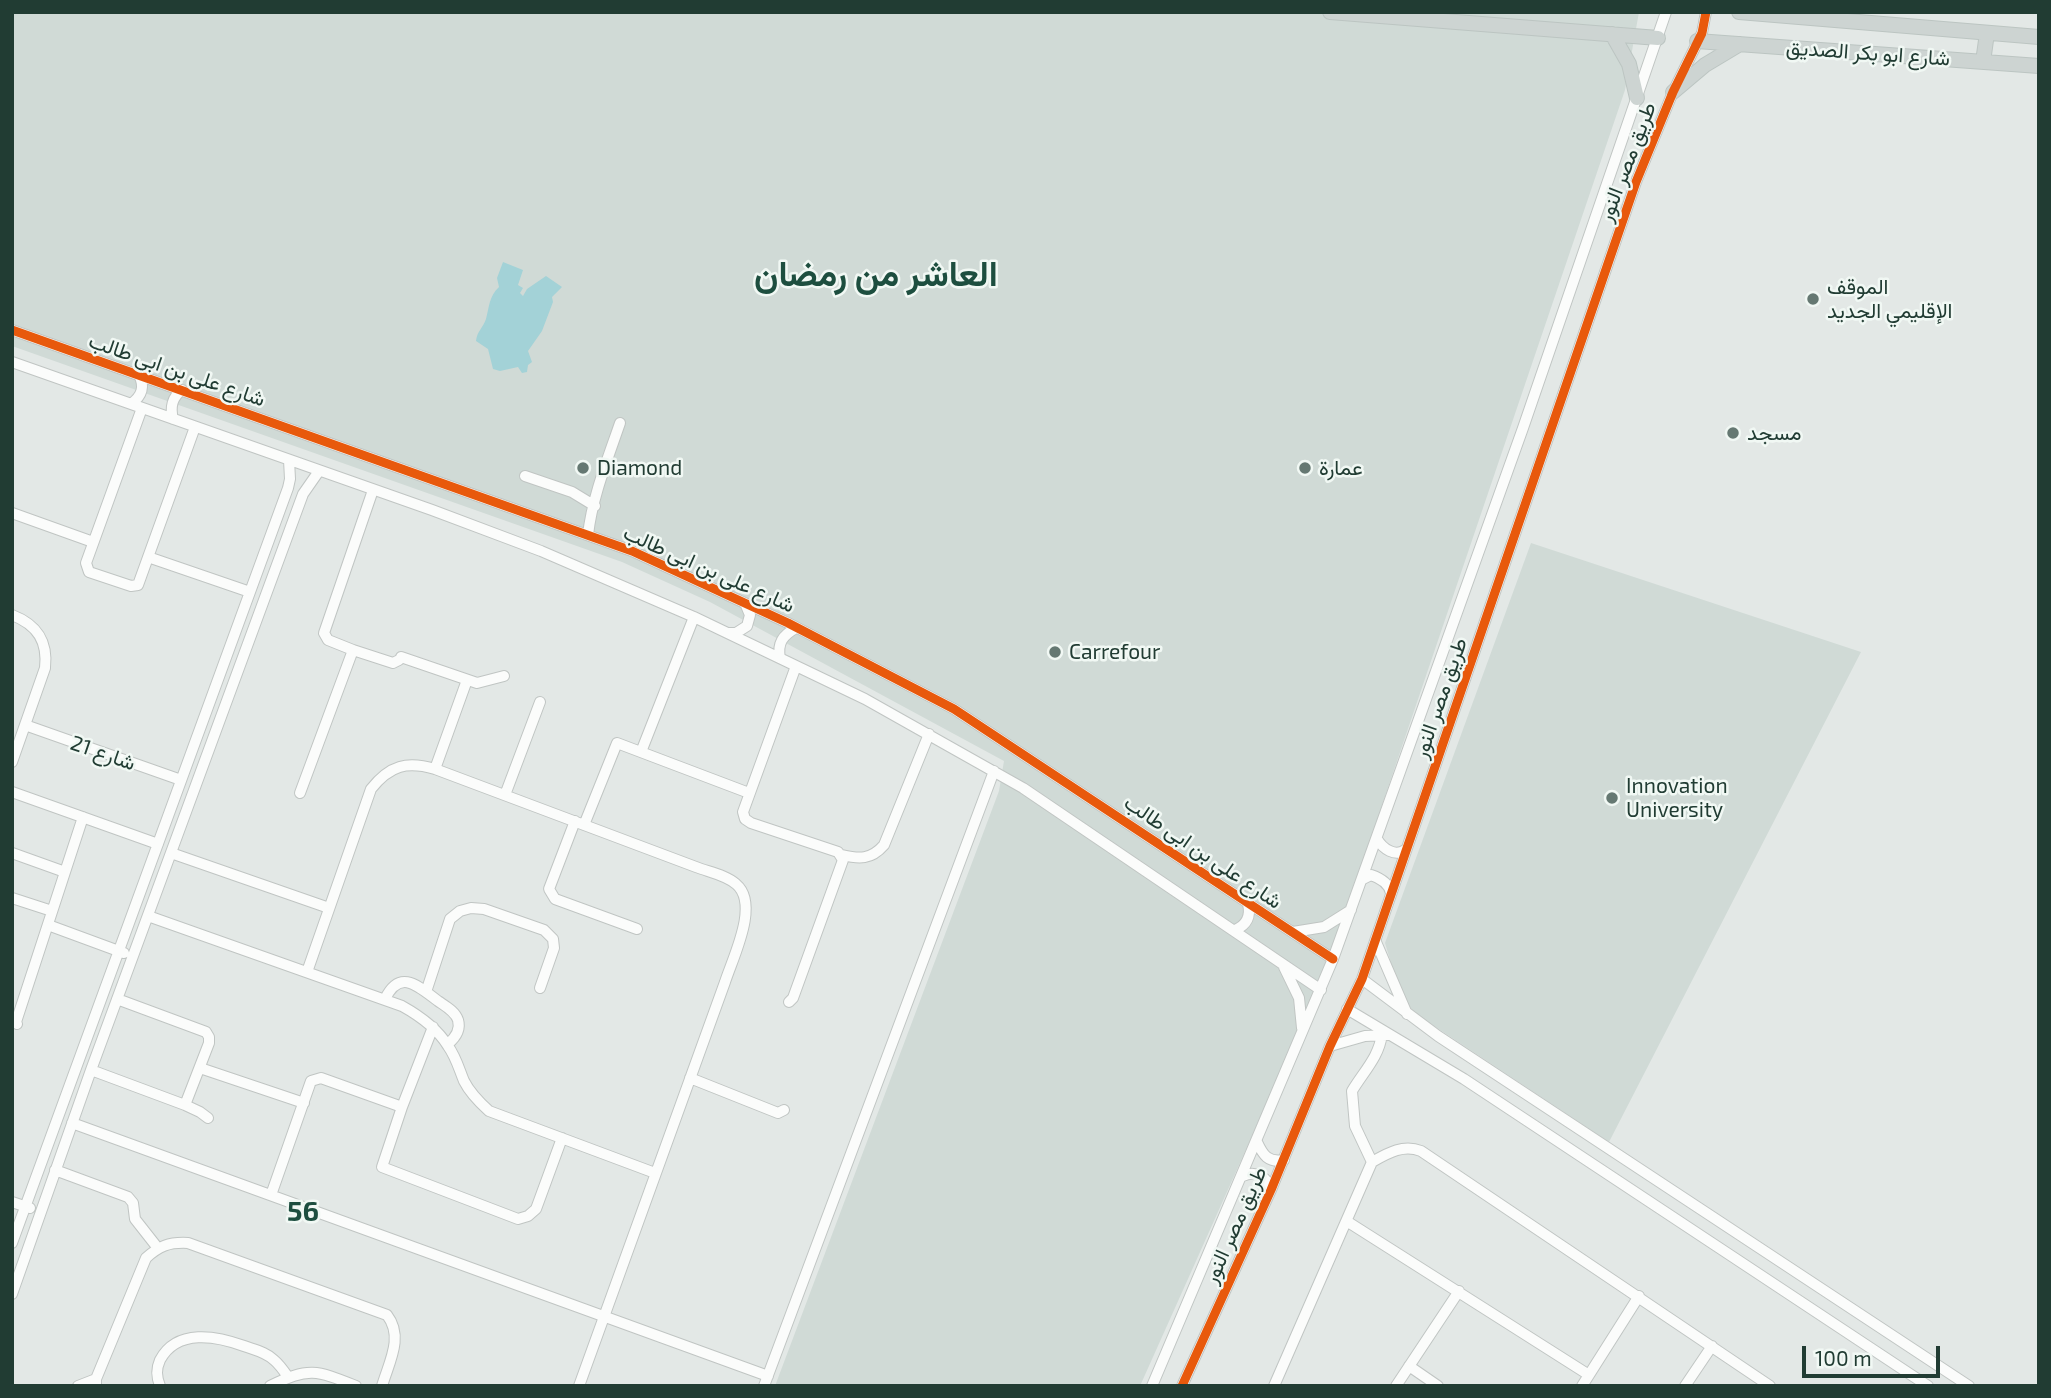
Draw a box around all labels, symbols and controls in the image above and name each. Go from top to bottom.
street label: شارع ابو بكر الصديق [1785,35,1951,71]
street label: طريق مصر النور [1593,99,1661,225]
district label: العاشر من رمضان [754,253,998,295]
place label: الموقف الإقليمي الجديد [1827,274,1952,324]
marker: الموقف الإقليمي الجديد [1805,291,1821,307]
street label: شارع على بن ابى طالب [85,328,269,412]
place label: مسجد [1747,420,1801,446]
marker: مسجد [1725,425,1741,441]
place label: Diamond [597,455,682,481]
place label: عمارة [1319,455,1363,481]
marker: Diamond [575,460,591,476]
marker: عمارة [1297,460,1313,476]
street label: شارع على بن ابى طالب [619,520,799,618]
street label: طريق مصر النور [1408,634,1472,762]
place label: Carrefour [1069,639,1160,665]
marker: Carrefour [1047,644,1063,660]
street label: شارع 21 [67,730,139,776]
place label: Innovation University [1626,773,1728,823]
street label: شارع على بن ابى طالب [1119,790,1287,914]
marker: Innovation University [1604,790,1620,806]
street label: طريق مصر النور [1198,1162,1272,1288]
district label: 56 [287,1195,319,1229]
scale bar [1806,1332,1944,1376]
text: 100 m [1815,1345,1872,1370]

